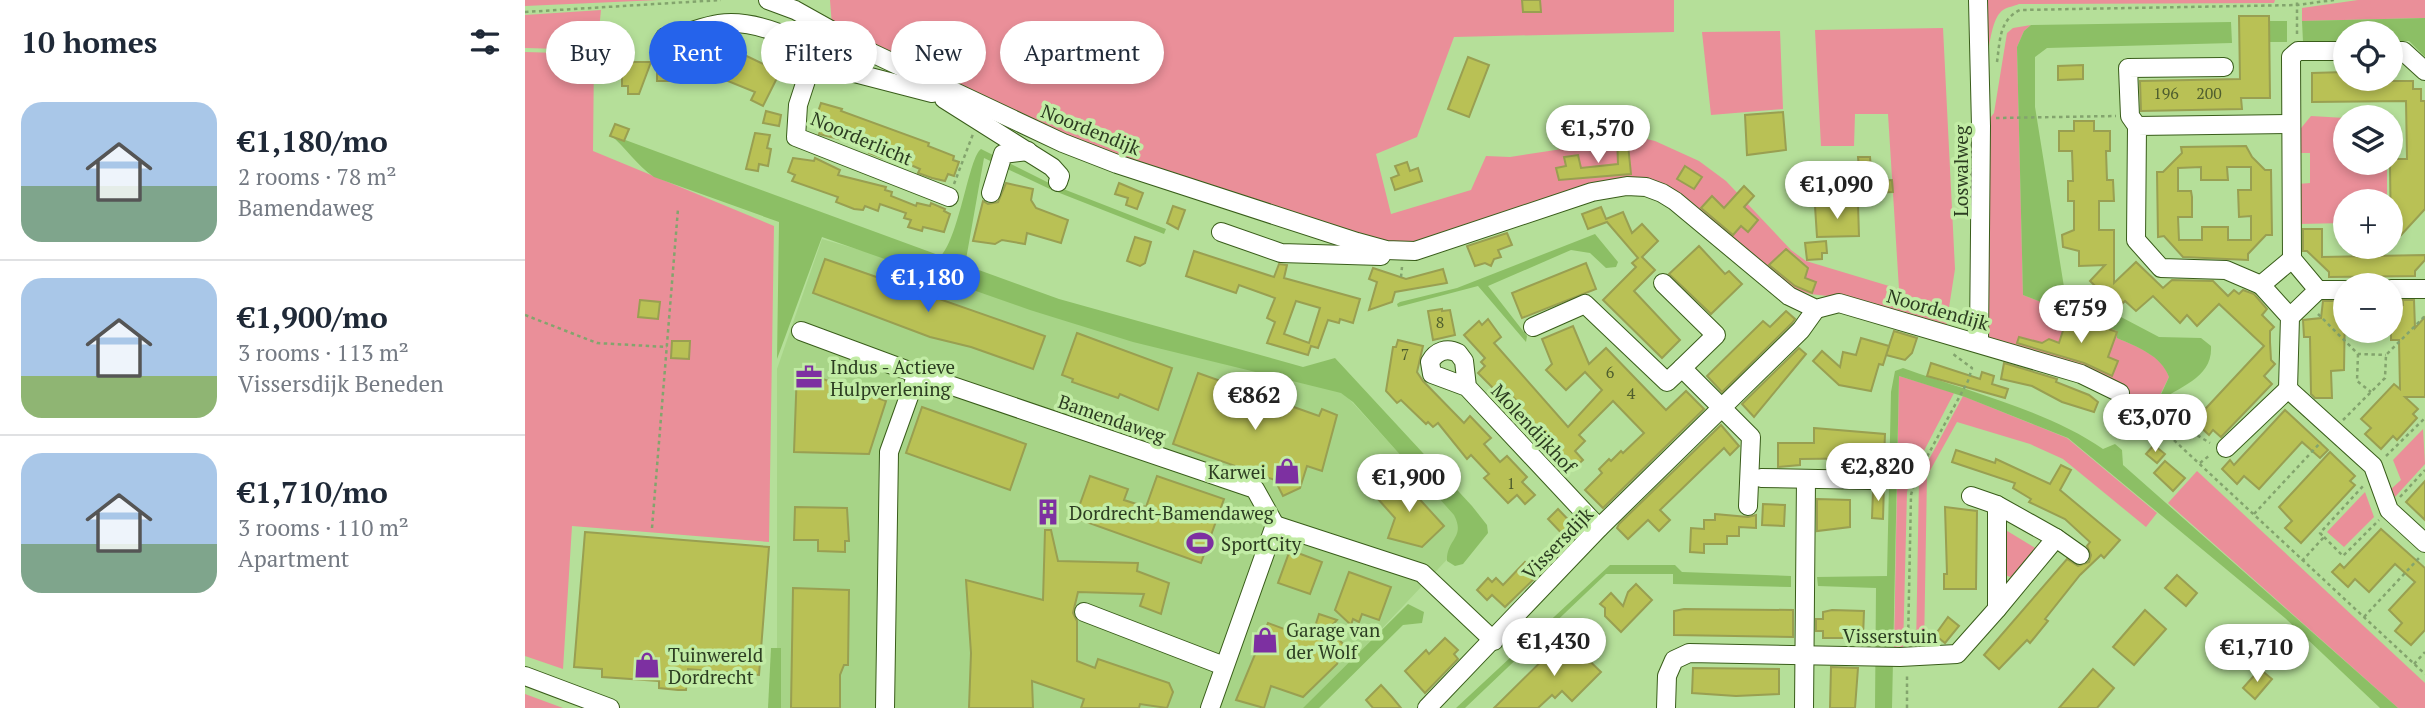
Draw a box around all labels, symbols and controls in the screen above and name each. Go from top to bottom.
chip: Buy [546,21,635,84]
chip: Rent [649,21,747,84]
chip: Filters [761,21,877,84]
chip: New [891,21,986,84]
chip: Apartment [1000,21,1164,84]
map controls [2333,21,2403,343]
button: locate [2333,21,2403,91]
text: 10 homes [21,22,157,62]
icon: filters [466,23,504,61]
house number: 196 [2153,82,2179,104]
house number: 200 [2196,82,2222,104]
street label: Noordendijk [1038,98,1145,160]
street label: Noorderlicht [807,105,917,171]
button: layers [2333,105,2403,175]
pin: €1,570 [1541,106,1655,165]
text: €1,570 [1562,112,1634,143]
text: €1,180/mo [238,121,388,161]
street label: Loswalweg [1948,124,1973,217]
icon: home [77,130,161,214]
text: 2 rooms · 78 m² [238,161,397,192]
pin: €1,090 [1780,162,1894,221]
text: €1,090 [1801,168,1873,199]
button: + [2333,189,2403,259]
text: Bamendaweg [238,192,373,223]
pin: €1,180 [871,254,985,314]
text: €1,180 [892,261,964,292]
button: − [2333,273,2403,343]
street label: Noordendijk [1884,282,1992,336]
pin: €759 [2040,286,2122,345]
text: €759 [2055,292,2107,323]
text: €1,900/mo [238,297,388,337]
icon: home [77,306,161,390]
house number: 8 [1436,311,1444,333]
text: 3 rooms · 113 m² [238,337,409,368]
house number: 7 [1401,343,1409,365]
place label: Indus - Actieve Hulpverlening [830,354,955,401]
house number: 6 [1606,361,1615,383]
office icon: Indus - Actieve Hulpverlening [794,362,824,392]
text: Vissersdijk Beneden [238,368,444,399]
pin: €862 [1214,372,1296,432]
street label: Molendijkhof [1486,378,1583,479]
text: €862 [1229,379,1281,410]
house number: 4 [1627,382,1636,404]
street label: Bamendaweg [1055,388,1170,448]
pin: €3,070 [2098,394,2212,454]
text: €3,070 [2119,401,2191,432]
pin: €2,820 [1821,444,1935,503]
text: €2,820 [1842,450,1914,481]
pin: €1,900 [1352,454,1466,514]
shop icon: Karwei [1272,456,1302,486]
place label: Karwei [1208,459,1266,484]
text: €1,900 [1373,461,1445,492]
text: €1,710/mo [238,472,388,512]
house number: 1 [1507,472,1515,494]
icon: home [77,481,161,565]
building icon: Dordrecht-Bamendaweg [1033,497,1063,527]
place label: Dordrecht-Bamendaweg [1069,500,1275,525]
street label: Vissersdijk [1516,501,1598,585]
text: 3 rooms · 110 m² [238,512,409,543]
sports icon: SportCity [1185,528,1215,558]
place label: SportCity [1221,531,1302,556]
text: Apartment [238,543,349,574]
place label: Garage van der Wolf [1286,617,1380,664]
pin: €1,430 [1497,618,1611,678]
street label: Visserstuin [1842,623,1938,648]
pin: €1,710 [2200,624,2314,684]
shop icon: Garage van der Wolf [1250,625,1280,655]
text: €1,430 [1518,625,1590,656]
text: €1,710 [2221,631,2293,662]
place label: Tuinwereld Dordrecht [668,642,764,689]
shop icon: Tuinwereld Dordrecht [632,650,662,680]

